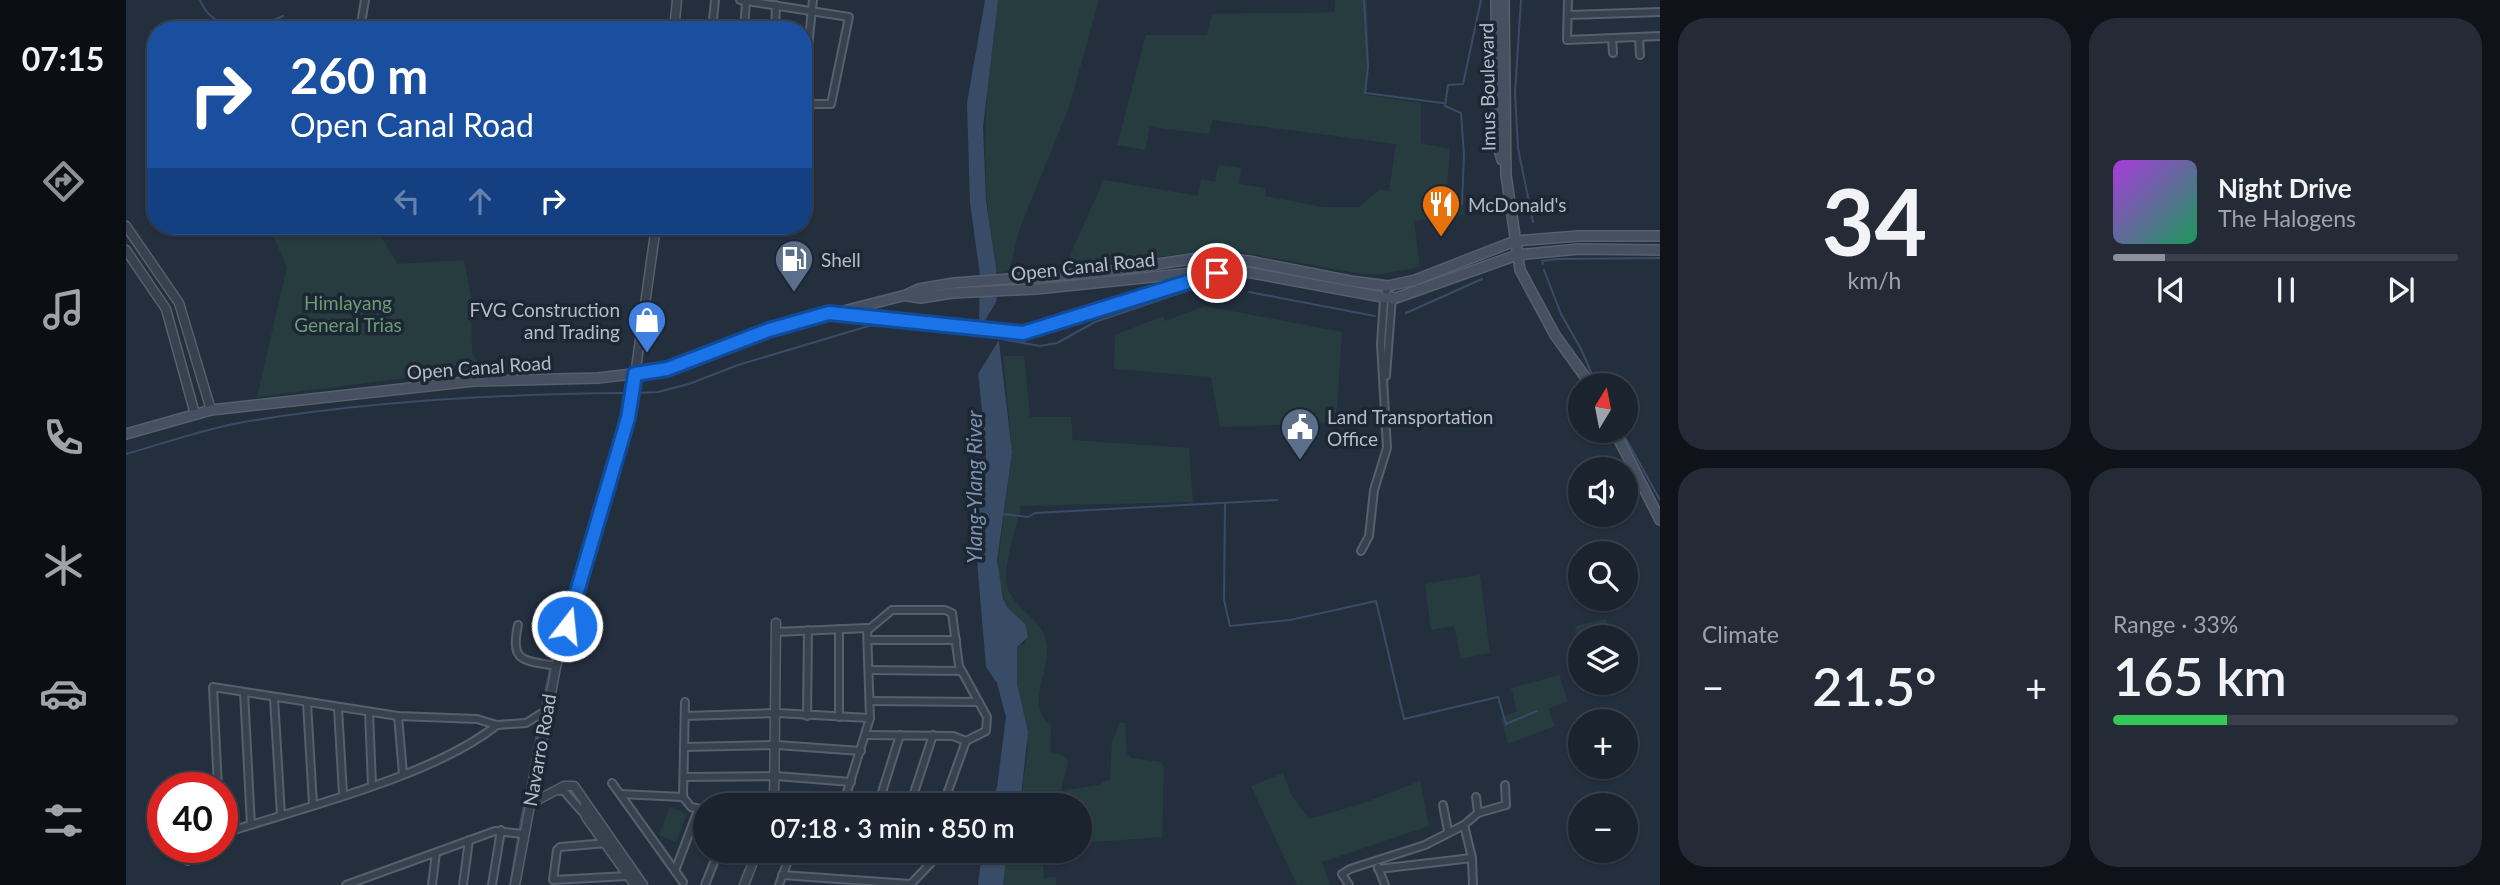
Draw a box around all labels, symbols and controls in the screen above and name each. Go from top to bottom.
street label: Imus Boulevard [1474,23,1500,151]
text: 07:15 [22,39,104,78]
text: 260 m [290,46,428,104]
icon: right [175,49,266,140]
text: Open Canal Road [290,105,534,144]
icon: directions [39,157,88,206]
text: 34 [1822,166,1927,275]
text: Night Drive [2218,172,2352,204]
icon: left [388,182,426,220]
icon: ahead [461,182,499,220]
icon: right [534,182,572,220]
restaurant icon: McDonald's [1420,183,1462,238]
place label: McDonald's [1468,193,1567,216]
text: The Halogens [2218,204,2356,232]
fuel station icon: Shell [773,238,815,293]
pin [1187,243,1247,303]
street label: Open Canal Road [1010,247,1156,285]
place label: Shell [821,248,861,271]
icon: arrive [1198,254,1236,292]
text: km/h [1848,266,1901,294]
icon: previous [2152,271,2190,309]
icon: pause [2267,271,2305,309]
icon: next [2382,271,2420,309]
icon: music [39,285,88,334]
park label: Himlayang General Trias [294,291,402,336]
place label: FVG Construction and Trading [469,298,620,343]
shop icon: FVG Construction and Trading [626,299,668,354]
street label: Open Canal Road [406,350,552,384]
north arrow [1568,373,1638,443]
map controls [1568,373,1638,863]
place label: Land Transportation Office [1327,405,1493,450]
public building icon: Land Transportation Office [1279,406,1321,461]
water label: Ylang-Ylang River [961,410,986,563]
icon: phone [39,413,88,462]
button: sound [1568,457,1638,527]
icon: climate [39,541,88,590]
button: search [1568,541,1638,611]
position arrow [530,589,604,663]
text: Range · 33% [2113,610,2238,638]
text: Climate [1702,620,1779,648]
button: layers [1568,625,1638,695]
text: 165 km [2113,645,2287,707]
text: 21.5° [1812,655,1937,717]
text: − [1702,664,1724,710]
text: + [2025,664,2047,710]
icon: car [39,669,88,718]
street label: Navarro Road [518,692,560,808]
button: + [1568,709,1638,779]
speed limit sign: 40 [147,772,238,863]
button: − [1568,793,1638,863]
icon: filters [39,796,88,845]
text: 07:18 · 3 min · 850 m [770,812,1015,844]

